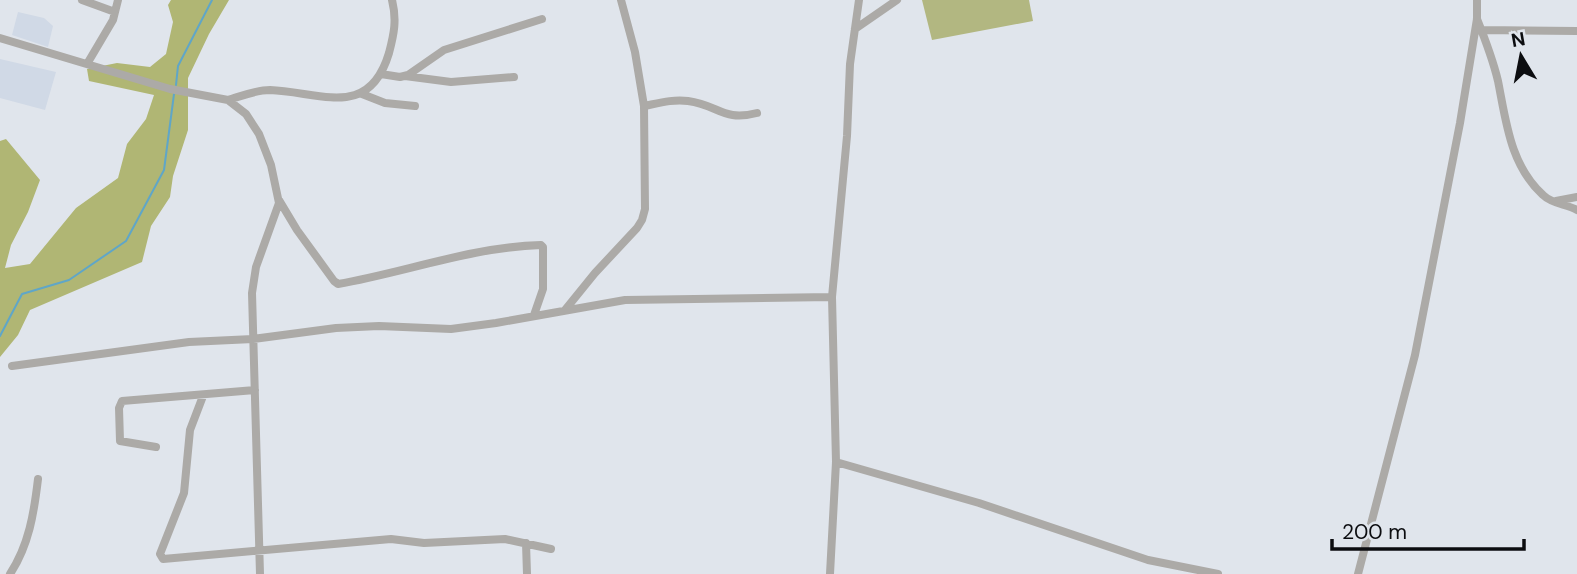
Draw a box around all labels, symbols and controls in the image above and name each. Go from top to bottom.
north arrow [1486,21,1556,91]
text: N [1509,26,1527,53]
scale bar [1332,508,1524,552]
text: 200 m [1342,518,1407,546]

